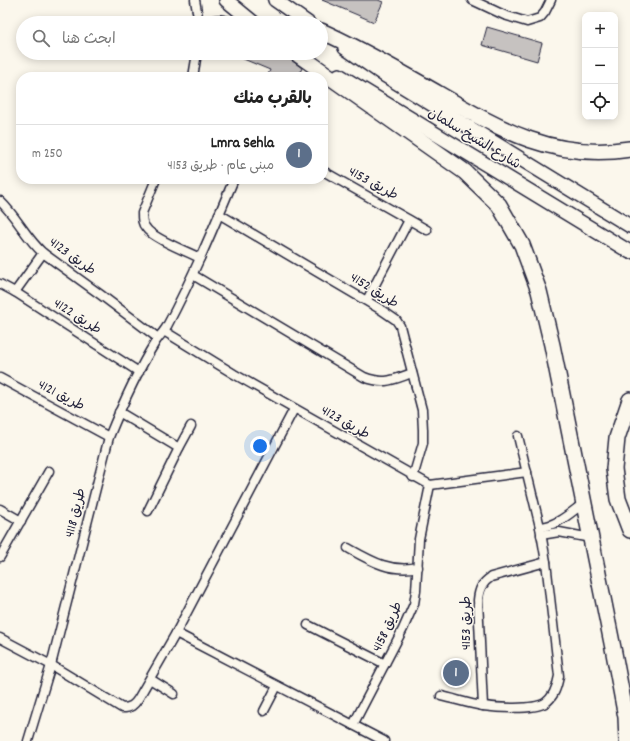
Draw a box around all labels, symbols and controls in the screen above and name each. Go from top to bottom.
map controls [582,12,618,120]
button: + [582,12,618,48]
search box [16,16,328,60]
icon: search [30,27,52,49]
text: ابحث هنا [62,29,116,51]
button: − [582,48,618,84]
button: locate [582,84,618,120]
text: بالقرب منك [234,88,312,112]
street label: شارع الشيخ سلمان [424,103,524,175]
text: Lmra Sehla [211,133,274,155]
text: 250 m [32,145,63,164]
text: 1 [298,145,300,164]
text: مبنى عام · طريق 4153 [167,157,274,176]
street label: طريق 4153 [344,162,402,206]
street label: طريق 4123 [44,233,100,281]
street label: طريق 4152 [346,268,402,314]
street label: طريق 4122 [49,294,105,340]
street label: طريق 4121 [34,375,88,417]
street label: طريق 4123 [317,401,373,445]
your location [250,436,270,456]
street label: طريق 4118 [60,486,92,540]
street label: طريق 4153 [457,596,477,650]
street label: طريق 4158 [368,598,408,656]
pin: 1 [443,658,469,688]

